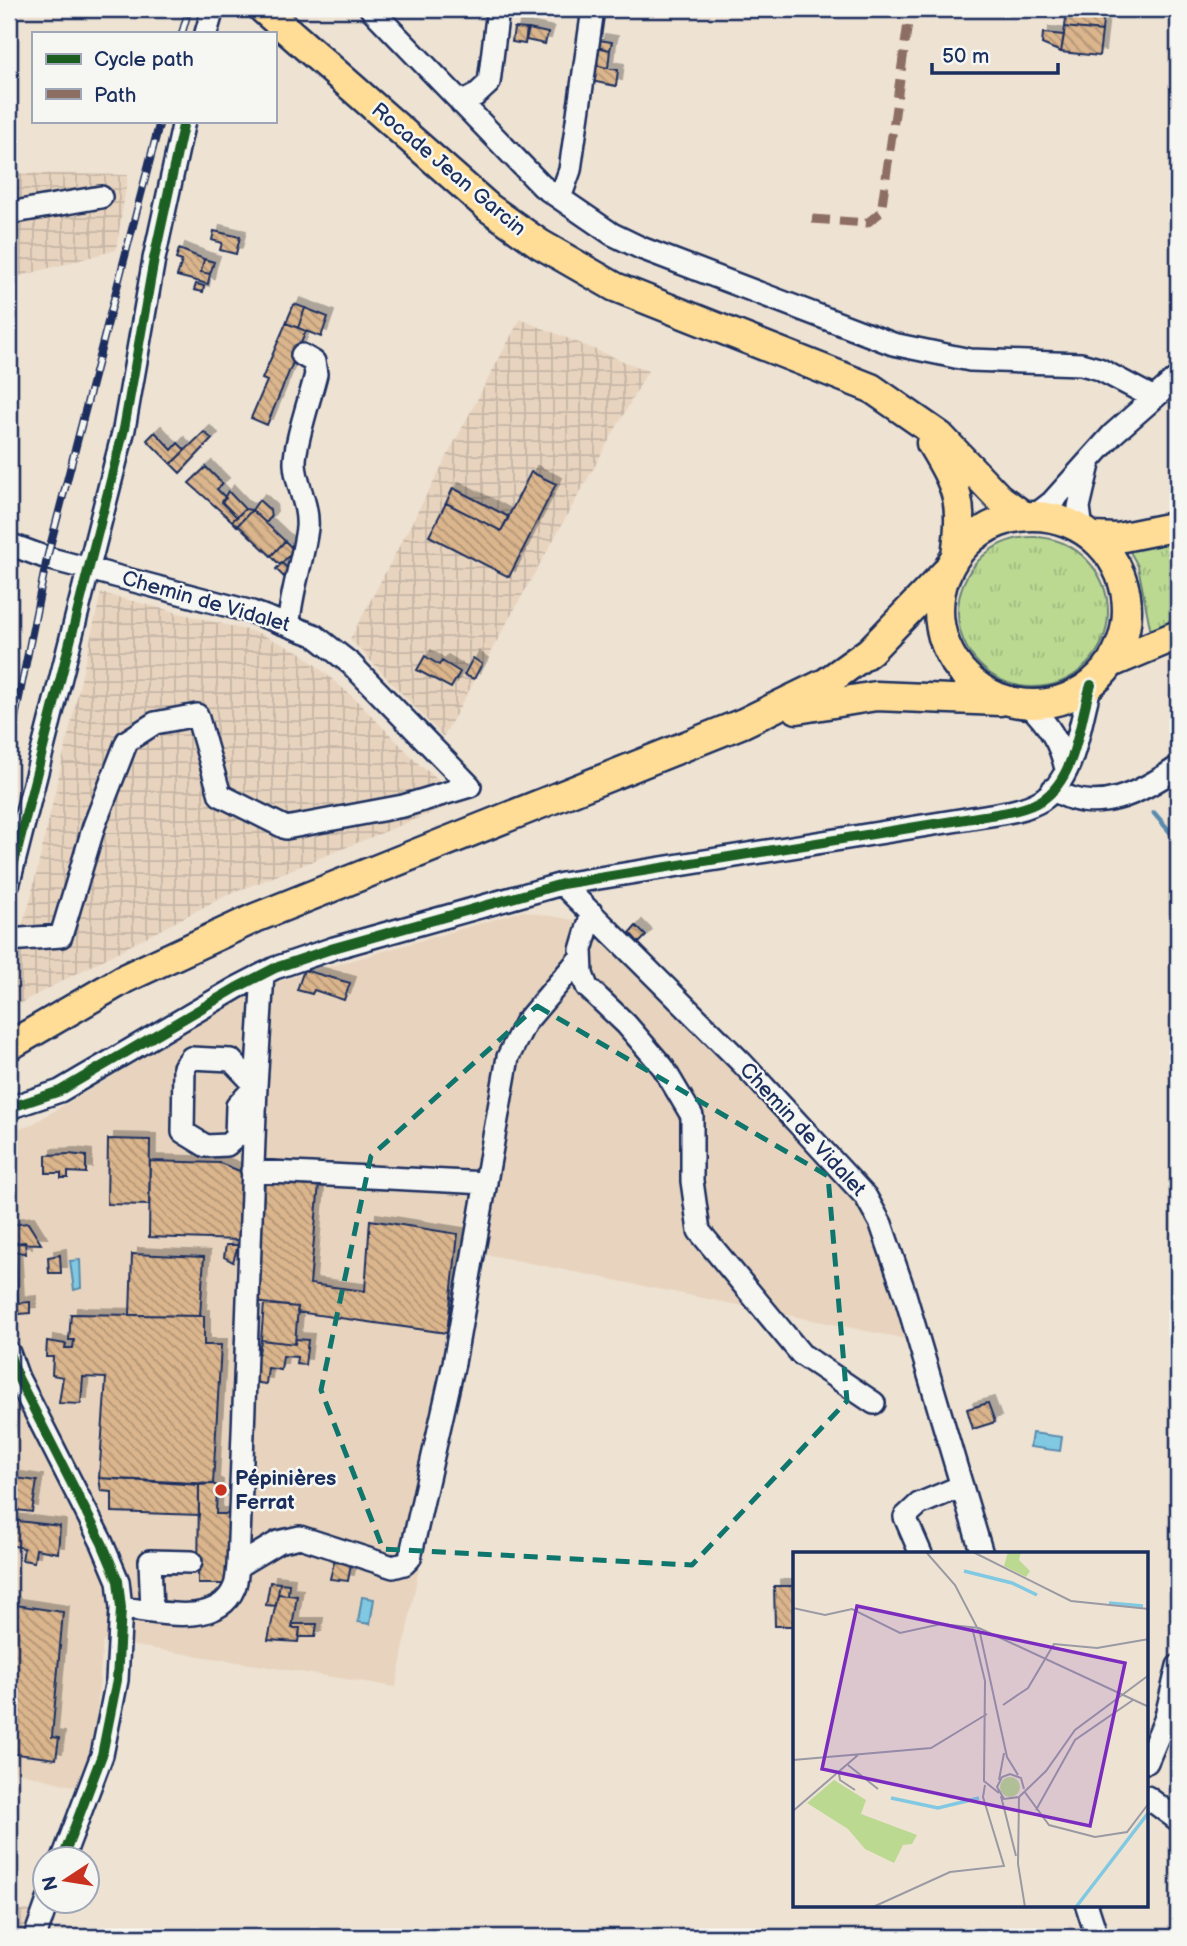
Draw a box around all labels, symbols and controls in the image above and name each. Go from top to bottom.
legend [32,32,276,122]
scale bar [932,32,1058,76]
text: 50 m [942,44,989,69]
text: Cycle path [94,47,194,72]
text: Path [94,83,136,108]
street label: Rocade Jean Garcin [366,97,531,241]
street label: Chemin de Vidalet [119,566,293,638]
street label: Chemin de Vidalet [734,1057,871,1202]
place label: Pépinières Ferrat [235,1466,336,1515]
marker: Pépinières Ferrat [213,1482,229,1498]
inset map [793,1552,1148,1908]
north arrow [32,1844,102,1914]
text: N [38,1874,64,1893]

